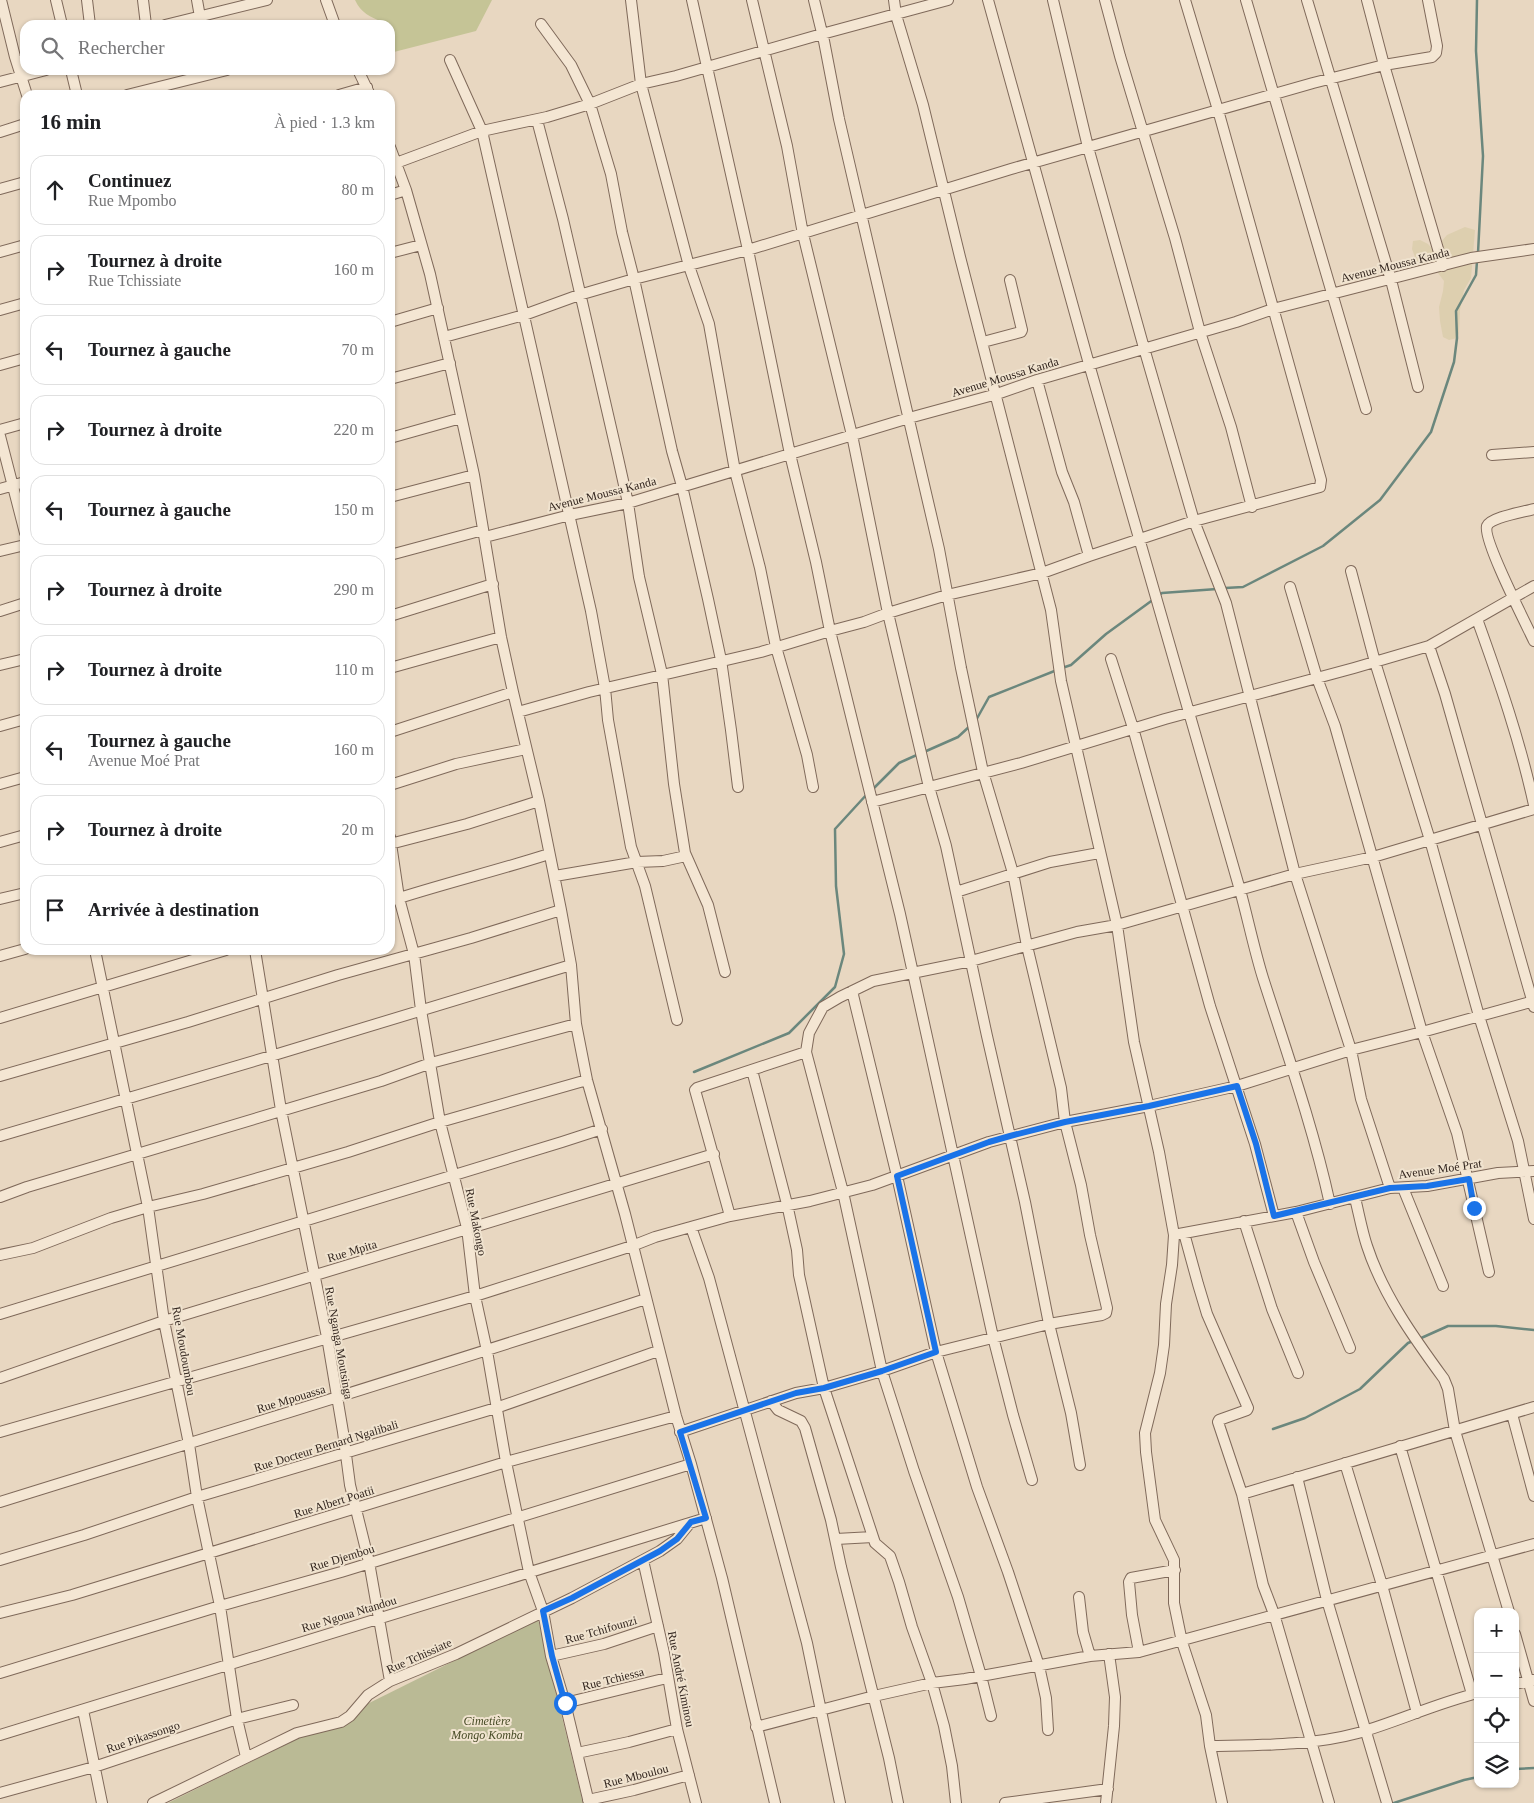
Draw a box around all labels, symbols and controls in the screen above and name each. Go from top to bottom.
search box [20,20,395,75]
icon: search [38,34,66,62]
text: Rechercher [78,37,165,58]
text: 16 min [40,110,101,134]
text: À pied · 1.3 km [274,114,375,131]
text: Continuez [88,170,171,191]
icon: ahead [41,176,69,204]
text: 80 m [342,181,374,198]
text: Rue Mpombo [88,192,176,209]
street label: Avenue Moussa Kanda [1339,245,1451,285]
text: Tournez à droite [88,250,222,271]
icon: right [41,256,69,284]
text: 160 m [334,261,374,278]
text: Rue Tchissiate [88,272,181,289]
icon: left [41,336,69,364]
text: Tournez à gauche [88,339,231,360]
text: 70 m [342,341,374,358]
street label: Avenue Moussa Kanda [950,354,1061,400]
icon: right [41,416,69,444]
text: Tournez à droite [88,419,222,440]
text: 220 m [334,421,374,438]
street label: Avenue Moussa Kanda [546,474,658,514]
icon: left [41,496,69,524]
text: Tournez à gauche [88,499,231,520]
text: 150 m [334,501,374,518]
icon: right [41,576,69,604]
text: Tournez à droite [88,579,222,600]
text: 290 m [334,581,374,598]
icon: right [41,656,69,684]
text: Tournez à droite [88,659,222,680]
text: 110 m [334,661,374,678]
text: Tournez à gauche [88,730,231,751]
icon: left [41,736,69,764]
text: 160 m [334,741,374,758]
text: Avenue Moé Prat [88,752,200,769]
icon: right [41,816,69,844]
text: Tournez à droite [88,819,222,840]
text: 20 m [342,821,374,838]
icon: arrive [41,896,69,924]
text: Arrivée à destination [88,899,259,920]
street label: Avenue Moé Prat [1398,1156,1483,1182]
street label: Rue Makongo [463,1187,489,1257]
route end [1463,1197,1486,1220]
street label: Rue Mpita [326,1237,379,1265]
street label: Rue Nganga Moutsinga [322,1286,356,1401]
street label: Rue Moudoumbou [169,1305,199,1397]
street label: Rue Mpouassa [255,1382,328,1416]
street label: Rue Docteur Bernard Ngalibali [252,1417,401,1475]
street label: Rue Albert Poatii [292,1483,377,1521]
street label: Rue Djembou [308,1542,376,1574]
street label: Rue Ngoua Ntandou [300,1593,398,1635]
map controls [1474,1608,1519,1788]
button: + [1474,1608,1519,1653]
street label: Rue Tchifounzi [564,1613,639,1647]
street label: Rue André Kiminou [665,1630,697,1728]
street label: Rue Tchissiate [384,1635,454,1677]
button: − [1474,1653,1519,1698]
street label: Rue Tchiessa [581,1664,646,1693]
route start [554,1692,577,1715]
button: locate [1474,1698,1519,1743]
park label: Cimetière Mongo Komba [450,1714,523,1742]
street label: Rue Pikassongo [104,1718,182,1756]
button: layers [1474,1743,1519,1788]
street label: Rue Mboulou [602,1761,670,1791]

